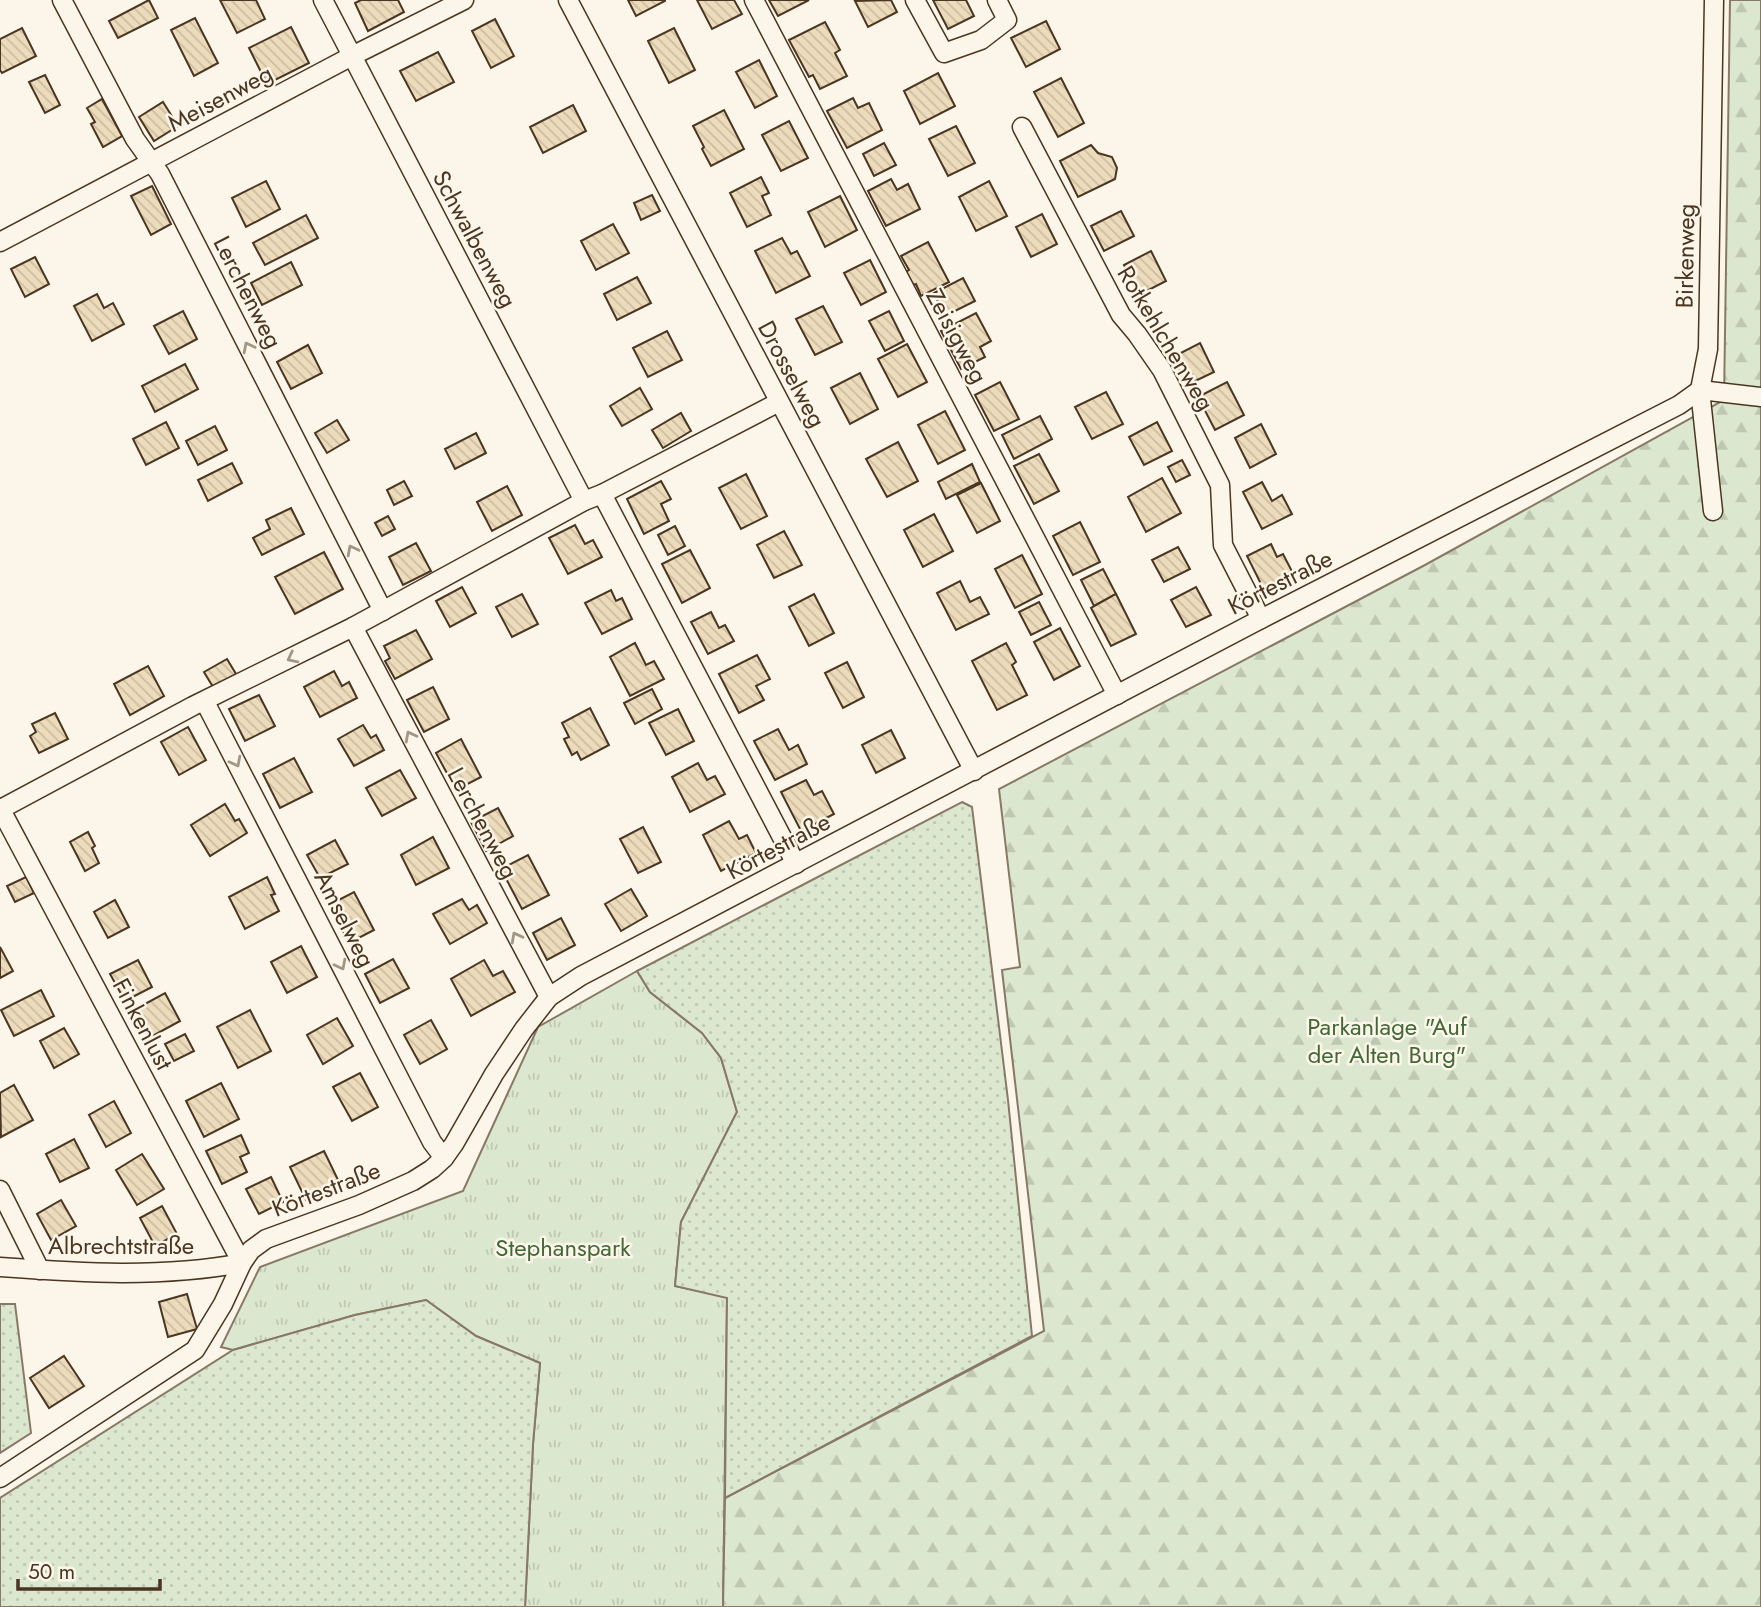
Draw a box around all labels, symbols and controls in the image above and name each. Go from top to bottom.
street label: Meisenweg [161,56,279,140]
street label: Schwalbenweg [424,164,526,314]
street label: Birkenweg [1667,203,1703,309]
street label: Lerchenweg [205,230,291,354]
street label: Rotkehlchenweg [1109,259,1223,417]
street label: Zeisigweg [917,283,997,389]
street label: Drosselweg [749,314,835,434]
one-way arrow [243,342,257,354]
street label: Körtestraße [1222,541,1338,623]
one-way arrow [346,545,360,557]
one-way arrow [287,649,299,663]
one-way arrow [404,730,418,743]
one-way arrow [228,755,242,768]
street label: Lerchenweg [439,761,527,885]
street label: Körtestraße [720,804,836,888]
street label: Amselweg [306,865,384,973]
one-way arrow [511,931,524,944]
one-way arrow [332,957,346,970]
street label: Finkenlust [104,972,182,1076]
park label: Parkanlage "Auf der Alten Burg" [1307,1009,1468,1072]
street label: Körtestraße [267,1152,385,1226]
street label: Albrechtstraße [48,1228,194,1263]
park label: Stephanspark [495,1230,631,1265]
scale bar [18,1548,159,1592]
text: 50 m [28,1557,75,1587]

